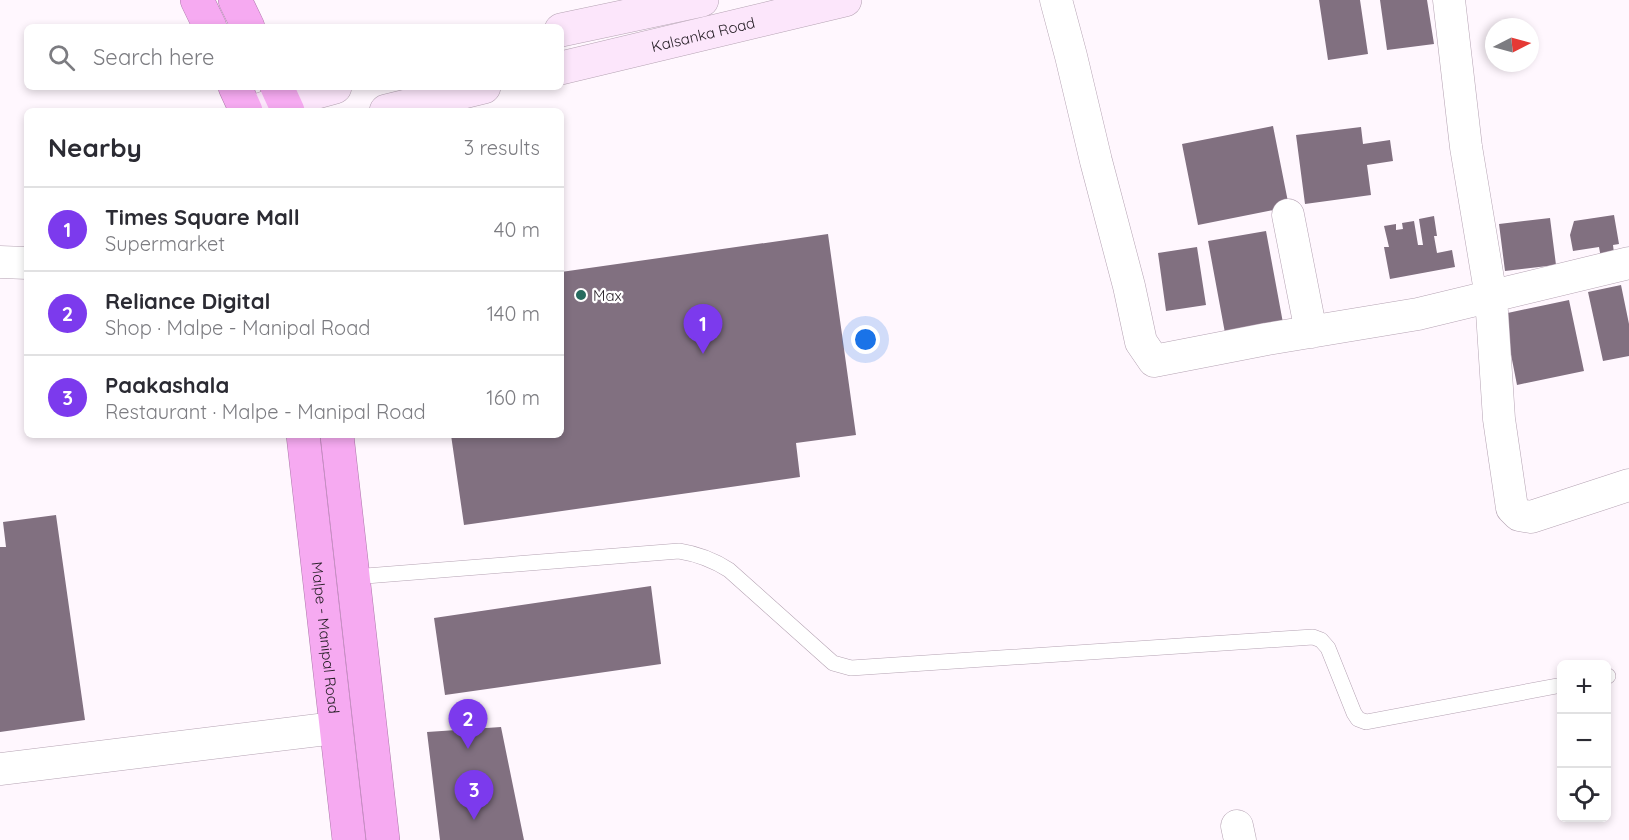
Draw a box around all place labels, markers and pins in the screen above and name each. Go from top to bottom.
place label: Max [593,286,622,305]
marker: Max [574,288,588,302]
pin: 1 [684,304,722,354]
pin: 2 [448,700,488,749]
pin: 3 [454,770,494,820]

